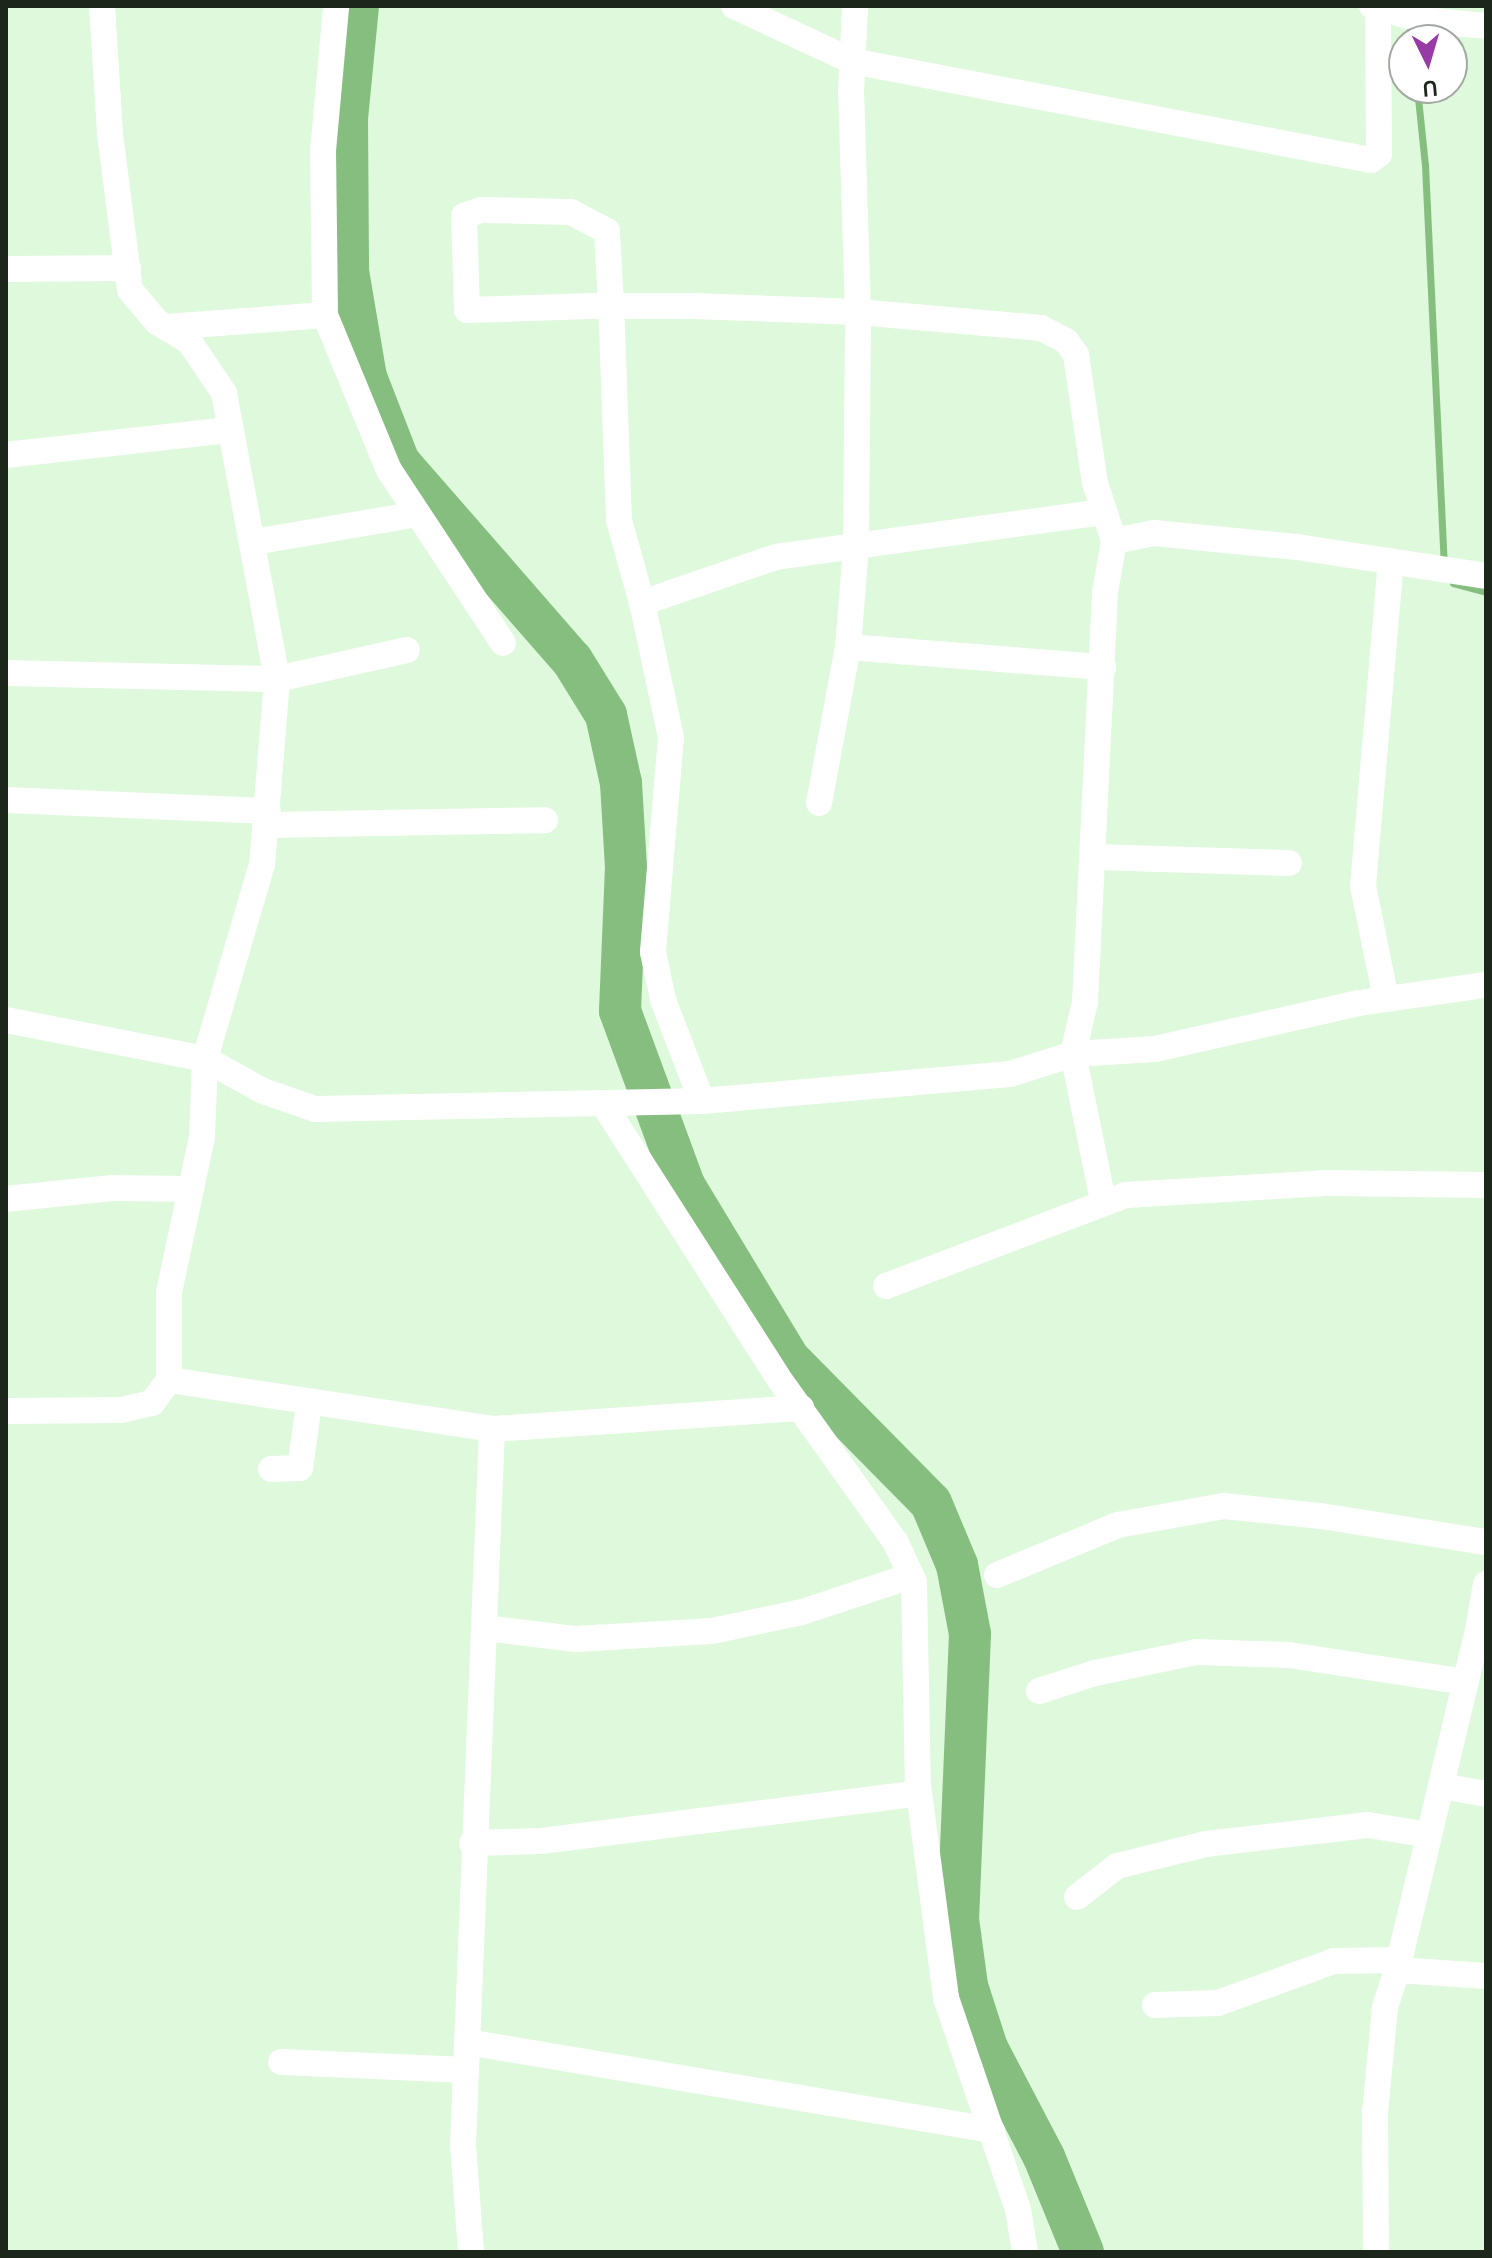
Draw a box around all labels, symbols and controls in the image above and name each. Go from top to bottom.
north arrow [1388,24,1468,104]
text: U [1421,72,1439,101]

